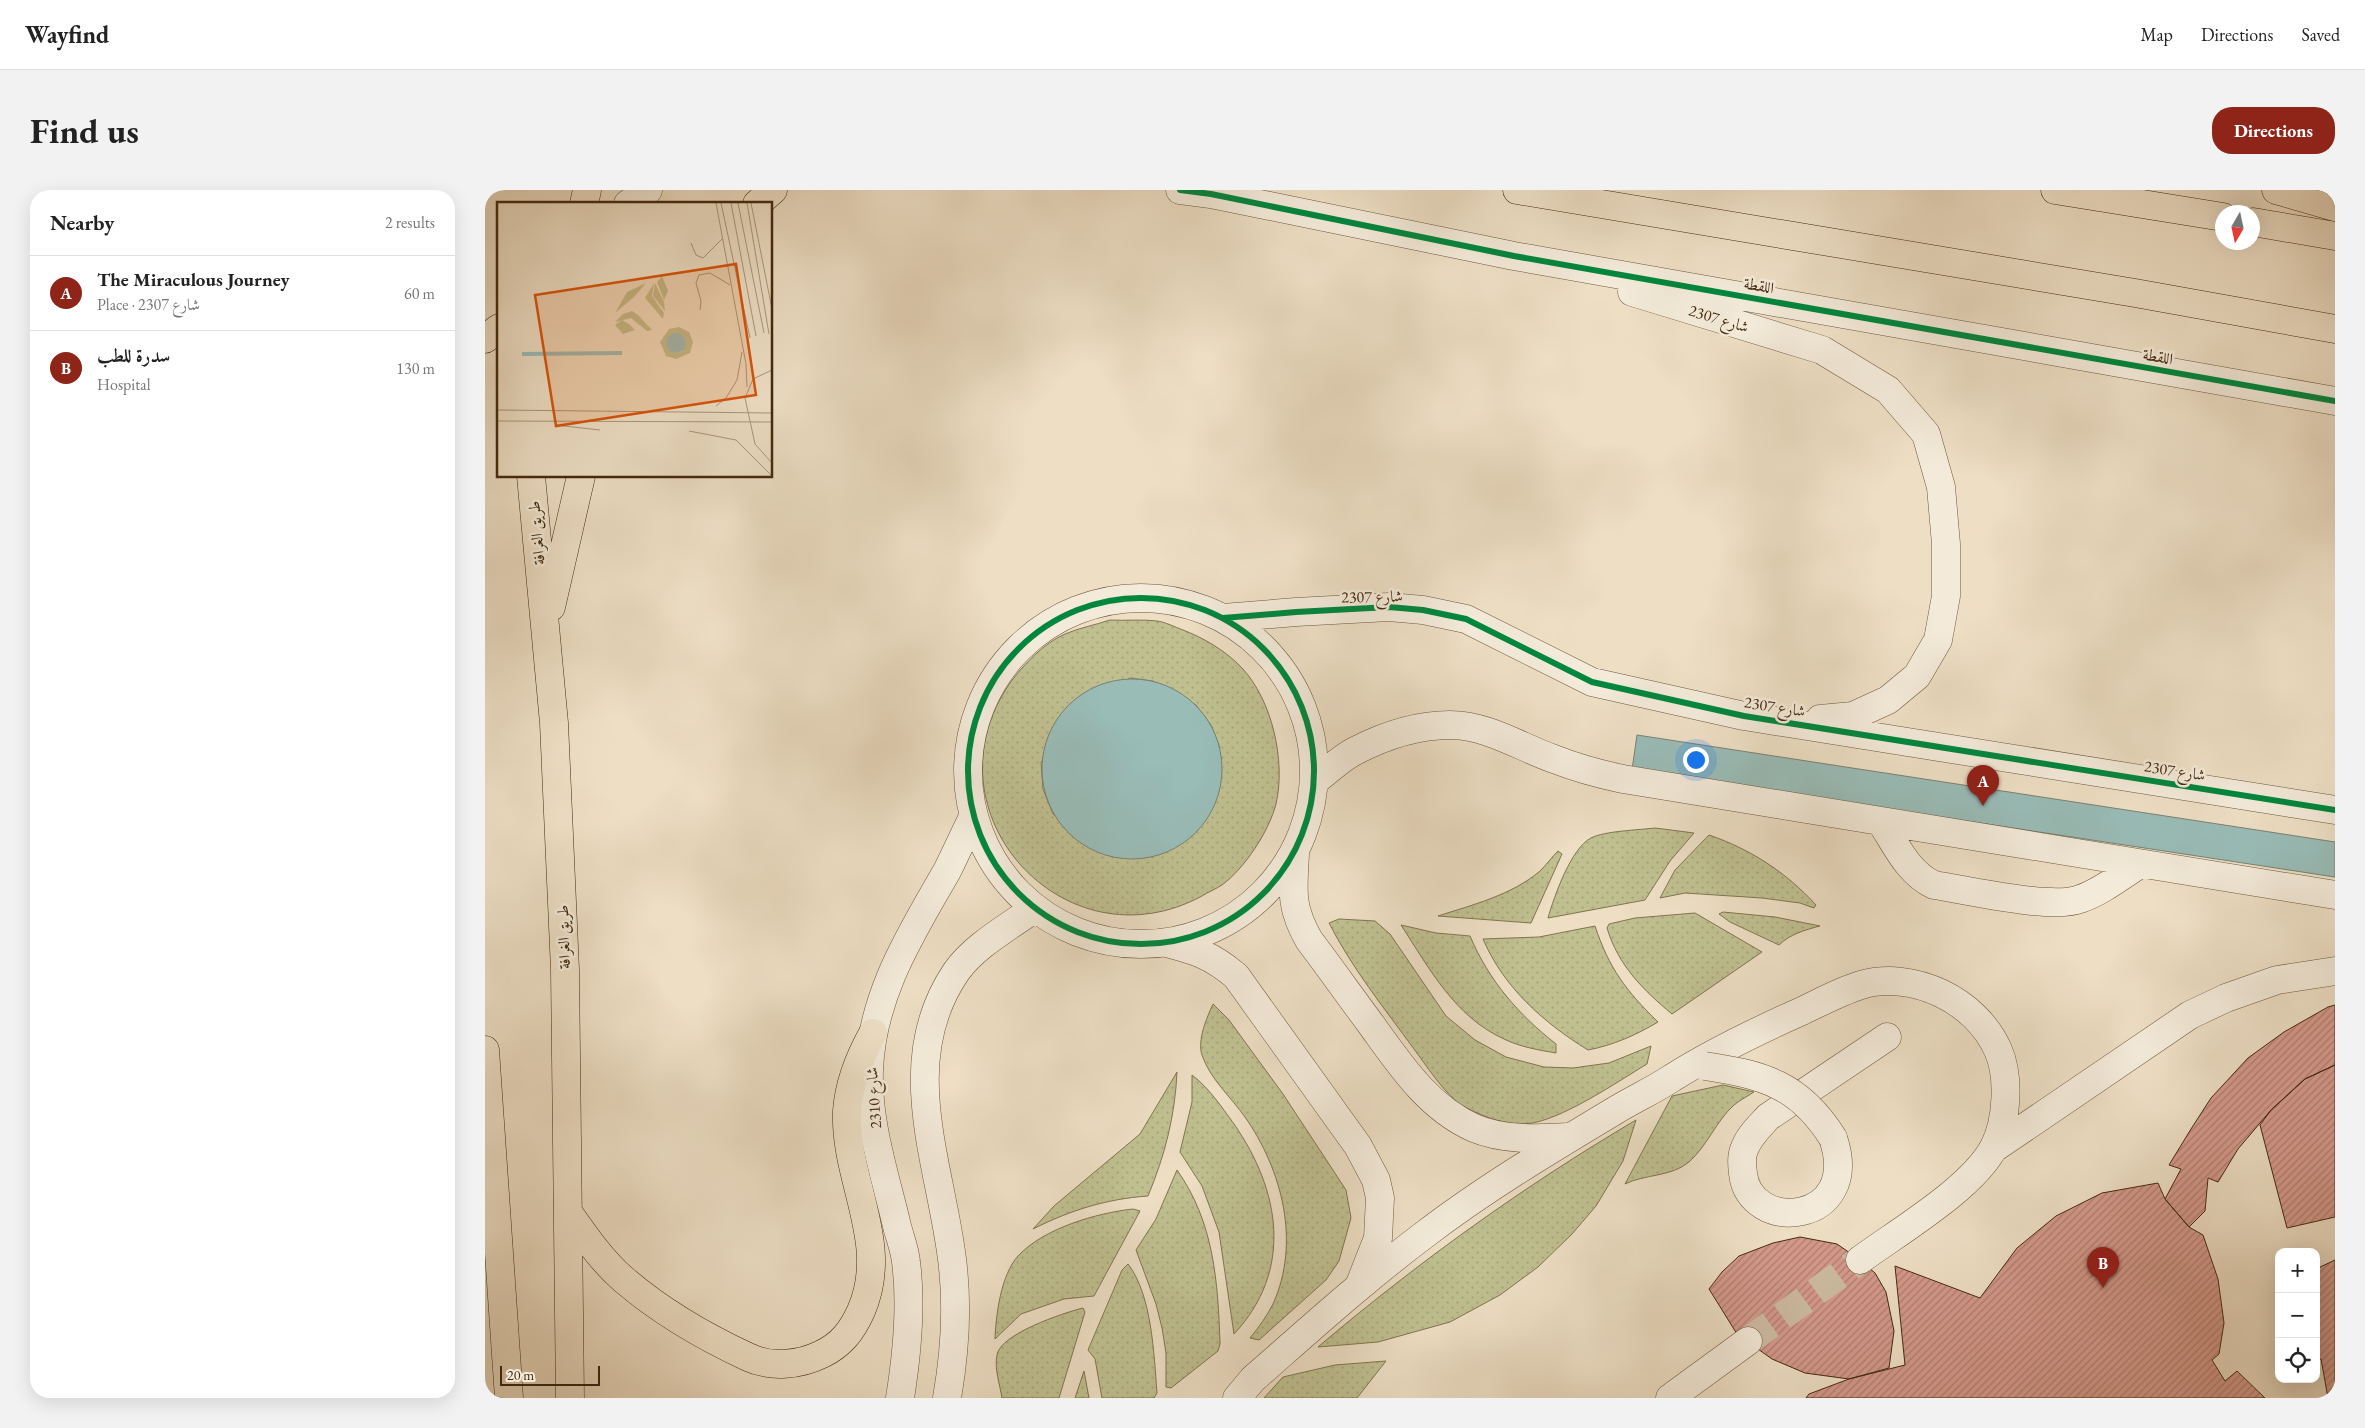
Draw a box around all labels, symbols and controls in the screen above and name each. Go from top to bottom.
text: Wayfind [25,19,109,50]
text: Map [2141,23,2173,46]
text: Directions [2201,23,2273,46]
text: Saved [2301,23,2340,46]
button: Directions [2212,107,2335,154]
text: Find us [30,108,139,153]
inset map [497,202,773,478]
north arrow [2215,205,2260,250]
text: Nearby [50,209,114,236]
text: 2 results [385,212,435,233]
text: The Miraculous Journey [97,267,290,292]
street label: اللقطة [1742,273,1776,298]
text: A [60,283,72,304]
text: 60 m [404,283,435,304]
text: Place · شارع 2307 [97,294,200,315]
street label: شارع 2307 [1685,299,1751,340]
text: سدرة للطب [97,343,170,368]
street label: اللقطة [2141,344,2175,369]
text: B [61,358,71,379]
text: 130 m [396,358,435,379]
text: Hospital [97,374,151,395]
street label: طريق الغرافة [523,500,550,566]
street label: شارع 2307 [1341,585,1403,611]
street label: شارع 2307 [1742,691,1807,725]
your location [1683,747,1709,773]
street label: شارع 2307 [2142,755,2207,789]
pin: A [1967,765,1999,806]
street label: طريق الغرافة [552,904,575,970]
street label: شارع 2310 [861,1066,889,1129]
pin: B [2087,1247,2119,1288]
map controls [2275,1248,2320,1383]
button: + [2275,1248,2320,1293]
button: − [2275,1293,2320,1338]
button: locate [2275,1338,2320,1383]
scale bar [500,1363,600,1386]
text: 20 m [507,1366,534,1384]

